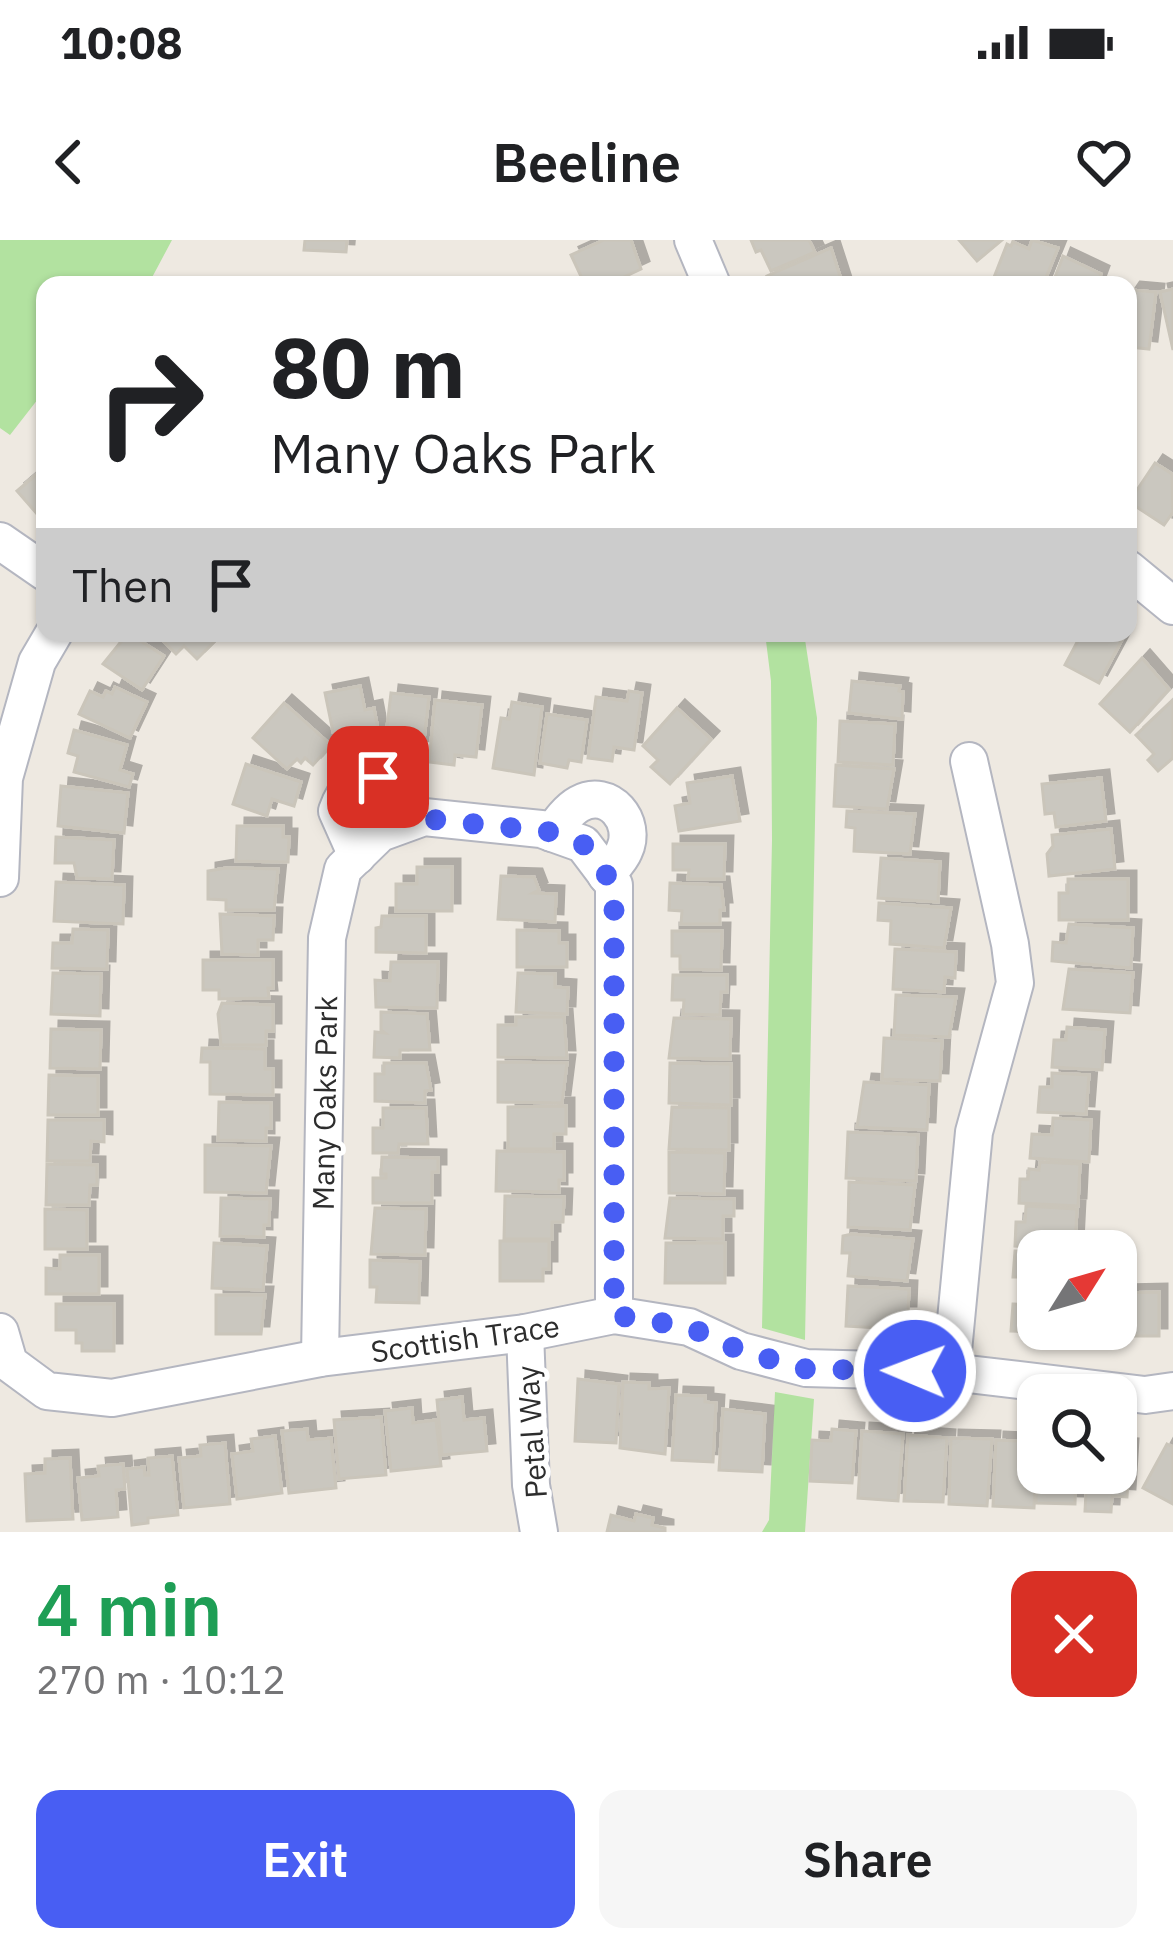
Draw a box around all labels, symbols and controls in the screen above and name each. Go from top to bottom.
text: 10:08 [60,13,183,71]
text: Beeline [492,127,681,197]
icon: back [36,129,102,195]
icon: heart [1071,129,1137,195]
text: 80 m [270,312,466,421]
icon: right [72,324,228,480]
text: Many Oaks Park [270,418,656,488]
icon: arrive [198,552,264,618]
text: Then [72,556,174,614]
pin [327,726,429,828]
icon: arrive [345,744,411,810]
street label: Many Oaks Park [303,995,345,1211]
north arrow [1017,1230,1137,1350]
map controls [1017,1230,1137,1494]
street label: Scottish Trace [368,1305,562,1371]
position arrow [852,1308,978,1434]
street label: Petal Way [507,1364,555,1500]
button: search [1017,1374,1137,1494]
text: 4 min [36,1562,222,1656]
button: close [1011,1571,1137,1697]
text: 270 m · 10:12 [36,1654,286,1705]
button: Exit [36,1790,575,1928]
button: Share [599,1790,1137,1928]

